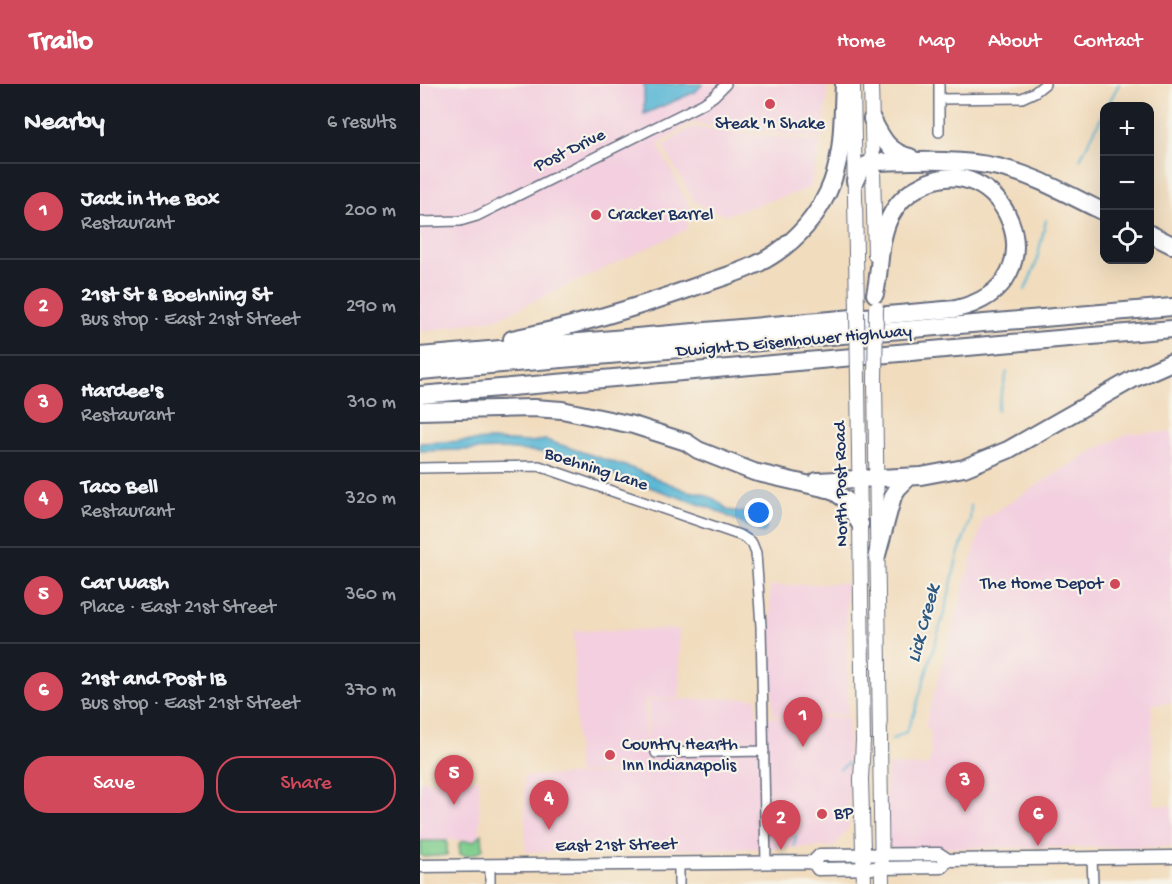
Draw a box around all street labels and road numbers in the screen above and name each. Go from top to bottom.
street label: Post Drive [530,124,610,178]
street label: Dwight D Eisenhower Highway [674,321,913,363]
street label: North Post Road [830,420,854,547]
street label: Boehning Lane [541,443,651,497]
street label: East 21st Street [555,834,679,858]

